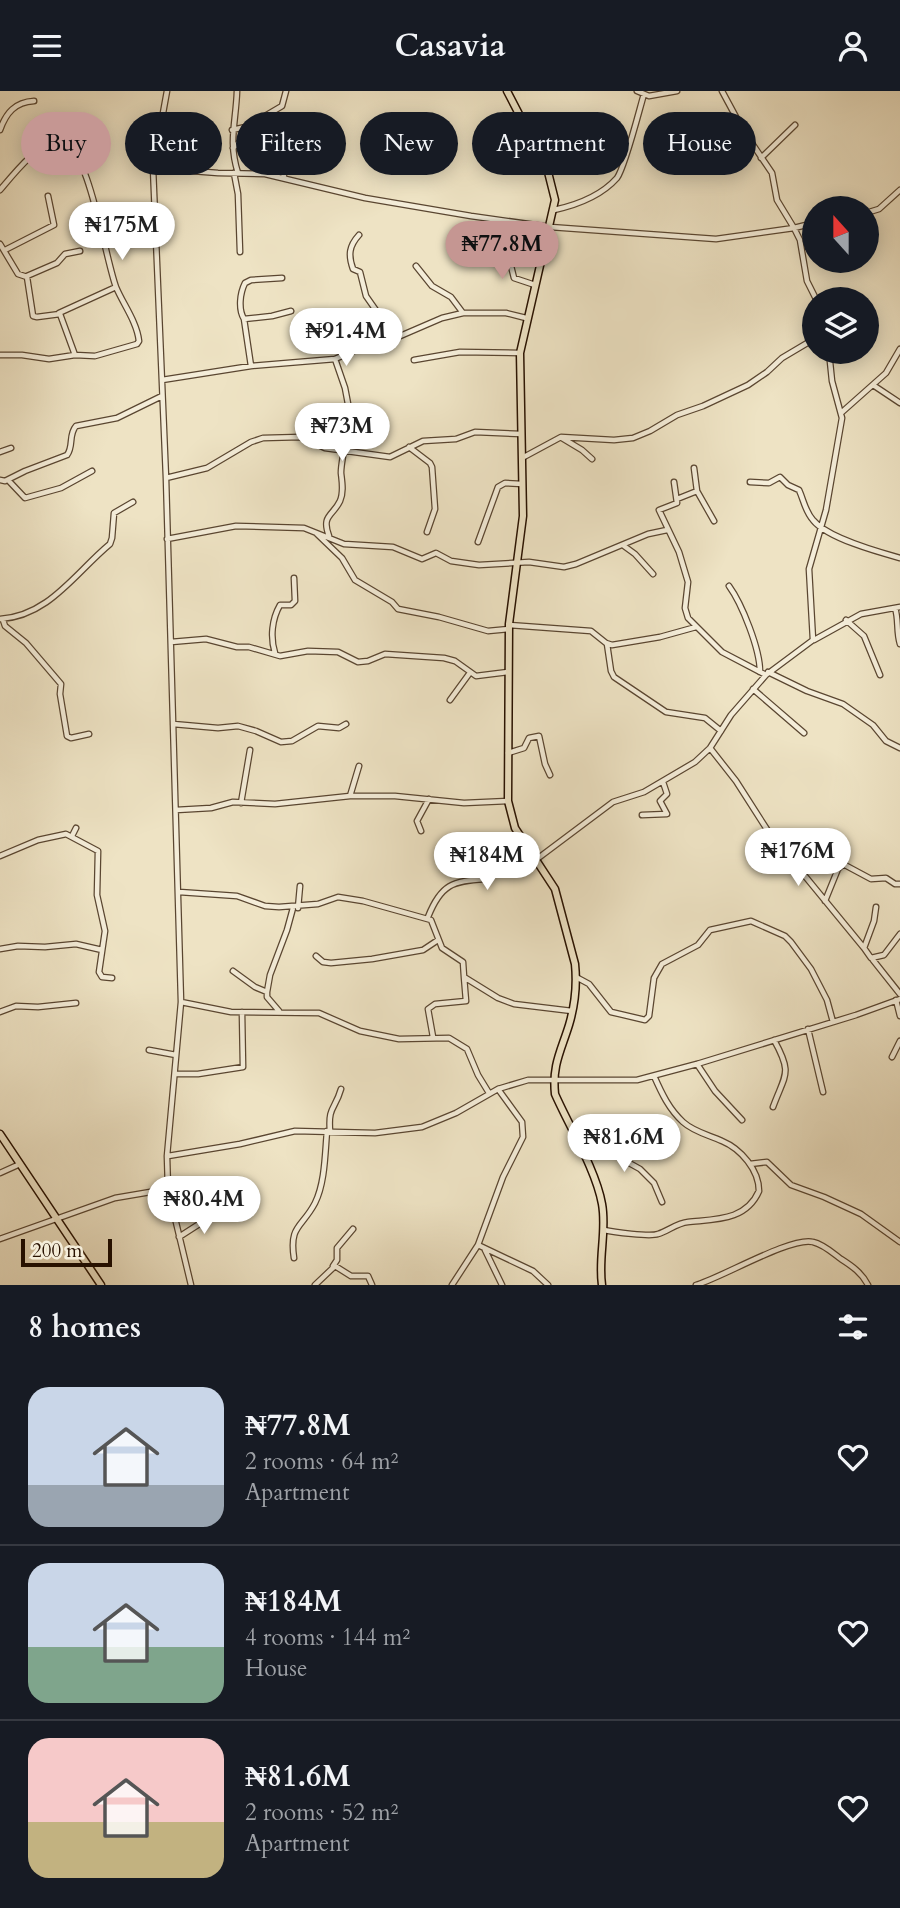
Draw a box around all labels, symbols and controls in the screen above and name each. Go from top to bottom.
text: Casavia [394,24,506,68]
icon: menu [28,27,66,65]
icon: person [834,27,872,65]
chip: Buy [21,112,111,175]
chip: Rent [125,112,222,175]
chip: Filters [236,112,346,175]
chip: New [360,112,458,175]
chip: Apartment [472,112,629,175]
chip: House [643,112,756,175]
north arrow [802,196,878,273]
map controls [802,196,879,364]
pin: ₦175M [73,202,171,262]
text: ₦175M [85,209,159,240]
pin: ₦77.8M [445,221,559,281]
text: ₦77.8M [462,228,542,259]
button: layers [802,287,879,364]
pin: ₦91.4M [289,309,403,368]
text: ₦91.4M [306,315,386,346]
pin: ₦73M [301,403,383,463]
text: ₦73M [311,410,373,441]
pin: ₦176M [749,829,847,888]
pin: ₦184M [438,833,536,892]
text: ₦176M [761,835,835,866]
text: ₦184M [450,839,524,870]
pin: ₦81.6M [567,1115,681,1174]
text: ₦81.6M [584,1121,664,1152]
pin: ₦80.4M [147,1177,261,1236]
text: ₦80.4M [164,1183,244,1214]
scale bar [21,1236,112,1268]
text: 200 m [32,1238,82,1264]
text: 8 homes [28,1307,141,1348]
icon: filters [834,1308,872,1346]
text: ₦77.8M [245,1405,351,1446]
icon: home [84,1415,168,1499]
icon: heart [834,1438,872,1476]
text: 2 rooms · 64 m² [245,1446,398,1477]
text: Apartment [245,1477,349,1508]
text: ₦184M [245,1581,342,1622]
icon: home [84,1591,168,1675]
icon: heart [834,1614,872,1652]
text: 4 rooms · 144 m² [245,1622,410,1653]
text: House [245,1653,307,1684]
text: ₦81.6M [245,1756,351,1797]
icon: home [84,1766,168,1850]
icon: heart [834,1789,872,1827]
text: 2 rooms · 52 m² [245,1797,398,1828]
text: Apartment [245,1828,349,1859]

